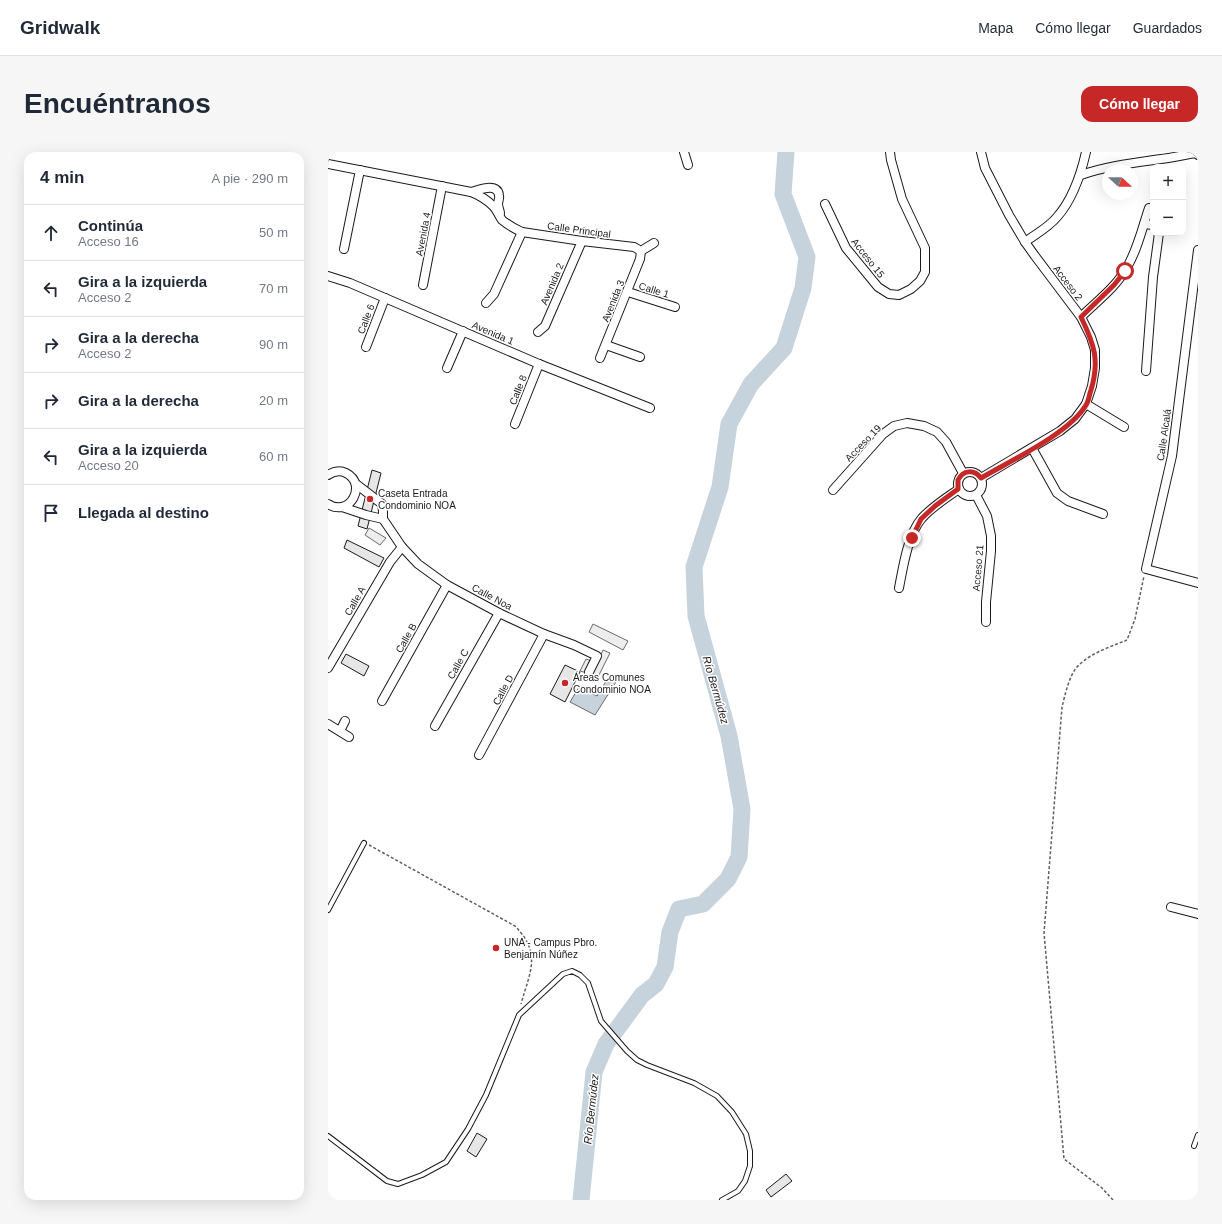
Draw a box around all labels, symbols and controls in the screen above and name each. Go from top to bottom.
text: Gridwalk [20,17,100,38]
text: Mapa [978,20,1013,36]
text: Cómo llegar [1035,20,1111,36]
text: Guardados [1133,20,1202,36]
button: Cómo llegar [1081,86,1198,122]
text: Encuéntranos [24,88,211,119]
north arrow [1102,164,1138,200]
map controls [1150,164,1186,236]
button: + [1150,164,1186,200]
text: 4 min [40,168,84,187]
text: A pie · 290 m [211,171,288,186]
button: − [1150,200,1186,236]
street label: Avenida 4 [413,211,433,257]
text: Continúa [78,217,143,234]
street label: Calle Principal [547,220,611,240]
icon: ahead [40,222,62,244]
text: 50 m [259,225,288,240]
text: Acceso 16 [78,234,139,249]
street label: Acceso 15 [849,236,887,280]
street label: Avenida 2 [538,261,566,307]
route start [1116,262,1134,280]
street label: Acceso 2 [1051,263,1085,303]
text: Gira a la izquierda [78,273,207,290]
icon: left [40,278,62,300]
street label: Avenida 3 [600,278,627,324]
street label: Calle 1 [638,280,671,300]
text: 70 m [259,281,288,296]
text: Acceso 2 [78,290,131,305]
street label: Calle 6 [355,302,377,336]
street label: Avenida 1 [470,319,516,347]
text: Gira a la derecha [78,329,199,346]
icon: right [40,334,62,356]
text: 90 m [259,337,288,352]
text: Acceso 2 [78,346,131,361]
street label: Calle 8 [507,373,529,406]
icon: right [40,390,62,412]
text: Gira a la derecha [78,392,199,409]
text: 20 m [259,393,288,408]
street label: Calle Alcalá [1155,408,1173,462]
street label: Acceso 19 [843,422,883,464]
text: Gira a la izquierda [78,441,207,458]
icon: left [40,446,62,468]
text: 60 m [259,449,288,464]
text: Acceso 20 [78,458,139,473]
place label: Caseta Entrada Condominio NOA [378,488,456,511]
marker: Caseta Entrada Condominio NOA [365,494,375,504]
icon: arrive [40,502,62,524]
text: Llegada al destino [78,504,209,521]
route end [903,529,921,547]
street label: Acceso 21 [970,544,986,592]
street label: Calle Noa [470,582,514,612]
street label: Calle A [342,584,368,617]
street label: Calle B [393,621,419,655]
street label: Calle C [445,647,471,681]
water label: Río Bermúdez [701,655,732,726]
place label: Áreas Comunes Condominio NOA [573,671,651,695]
street label: Calle D [490,673,516,707]
marker: Áreas Comunes Condominio NOA [560,678,570,688]
place label: UNA - Campus Pbro. Benjamín Núñez [504,937,597,960]
marker: UNA - Campus Pbro. Benjamín Núñez [491,943,501,953]
water label: Río Bermúdez [581,1073,601,1145]

